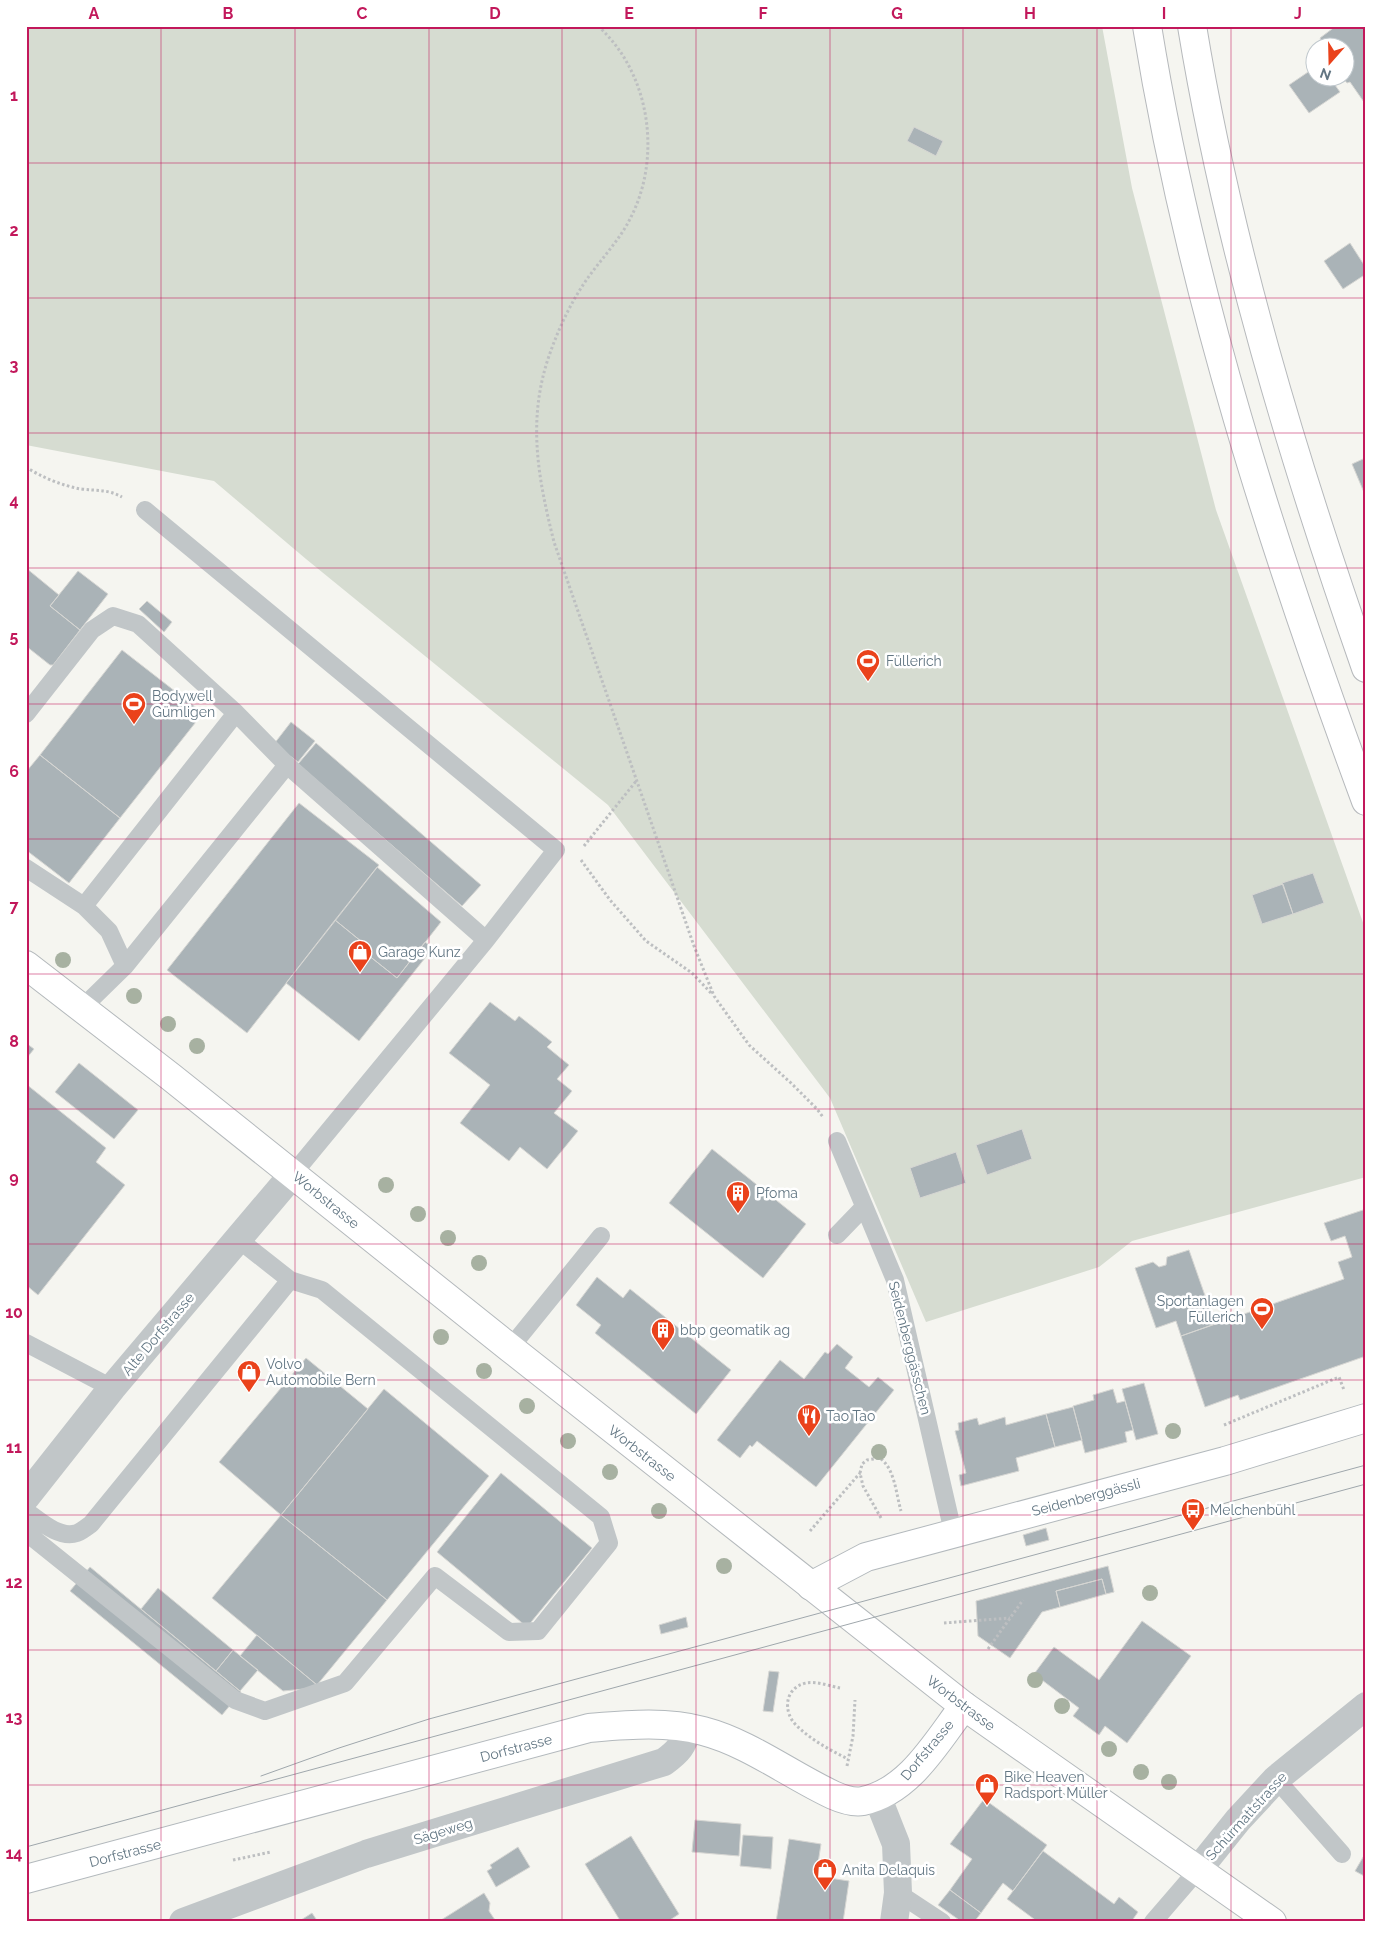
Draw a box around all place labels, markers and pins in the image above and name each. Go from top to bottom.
sports icon: Füllerich [855,648,881,682]
place label: Füllerich [886,653,942,669]
place label: Bodywell Gümligen [152,688,215,720]
sports icon: Bodywell Gümligen [121,691,147,725]
shop icon: Garage Kunz [347,939,373,973]
place label: Garage Kunz [378,944,461,960]
building icon: Pfoma [725,1180,751,1214]
place label: Pfoma [756,1185,798,1201]
place label: Sportanlagen Füllerich [1157,1293,1244,1325]
sports icon: Sportanlagen Füllerich [1249,1296,1275,1330]
building icon: bbp geomatik ag [650,1317,676,1351]
place label: bbp geomatik ag [680,1322,790,1338]
place label: Volvo Automobile Bern [266,1356,376,1388]
shop icon: Volvo Automobile Bern [236,1359,262,1393]
restaurant icon: Tao Tao [796,1403,822,1437]
place label: Tao Tao [826,1408,875,1424]
bus stop icon: Melchenbühl [1180,1497,1206,1531]
place label: Melchenbühl [1210,1502,1296,1518]
place label: Bike Heaven Radsport Müller [1004,1769,1108,1801]
shop icon: Bike Heaven Radsport Müller [974,1772,1000,1806]
shop icon: Anita Delaquis [812,1857,838,1891]
place label: Anita Delaquis [842,1862,935,1878]

